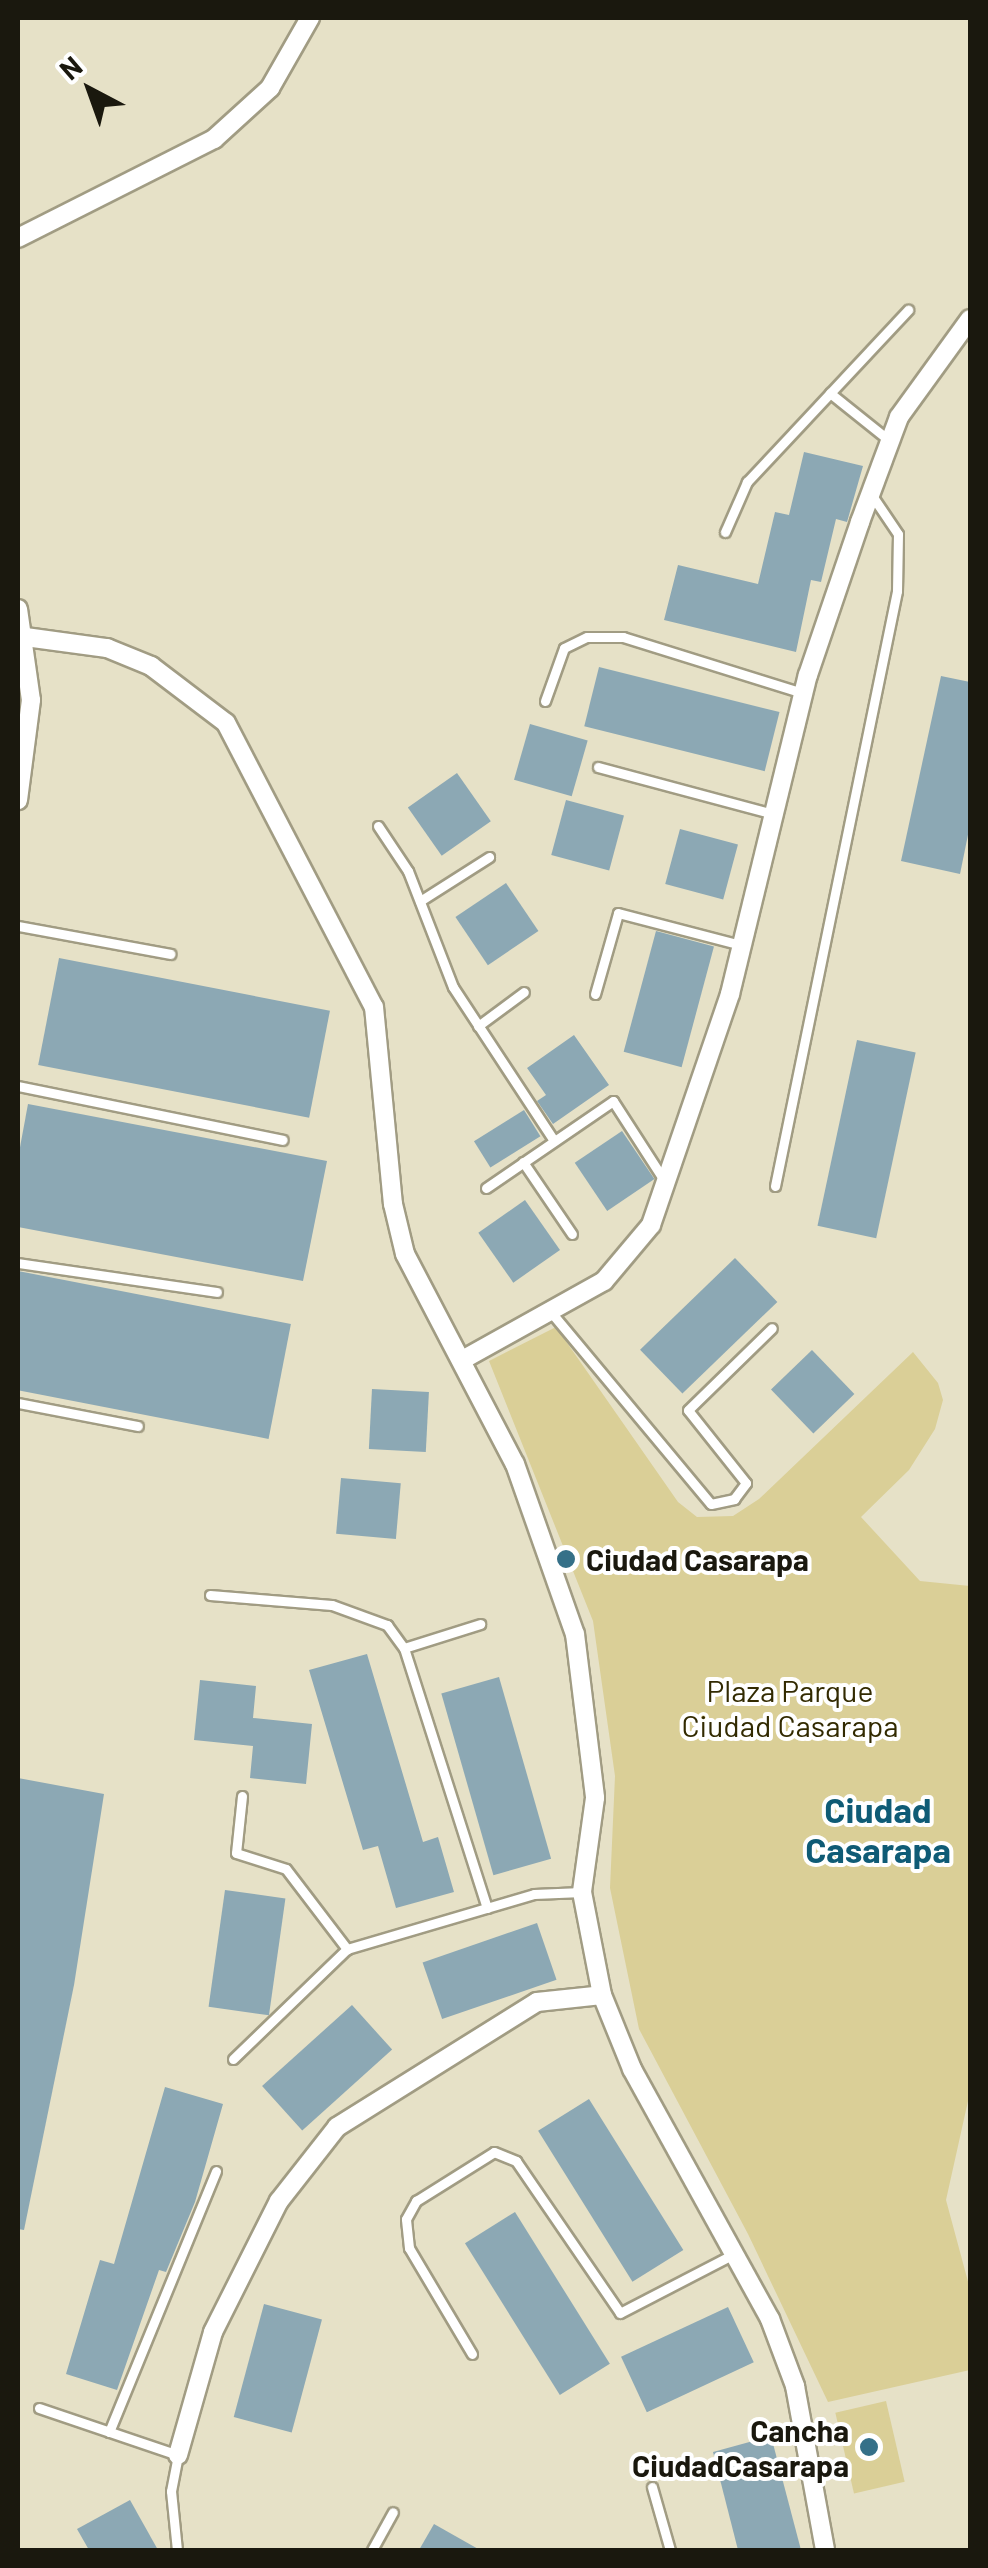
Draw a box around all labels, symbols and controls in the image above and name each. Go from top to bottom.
north arrow [40,40,140,140]
text: N [52,48,88,86]
place label: Ciudad Casarapa [586,1541,809,1577]
marker: Ciudad Casarapa [555,1548,577,1570]
park label: Plaza Parque Ciudad Casarapa [681,1672,899,1742]
district label: Ciudad Casarapa [805,1788,951,1870]
place label: Cancha CiudadCasarapa [632,2412,849,2482]
marker: Cancha CiudadCasarapa [858,2436,880,2458]

